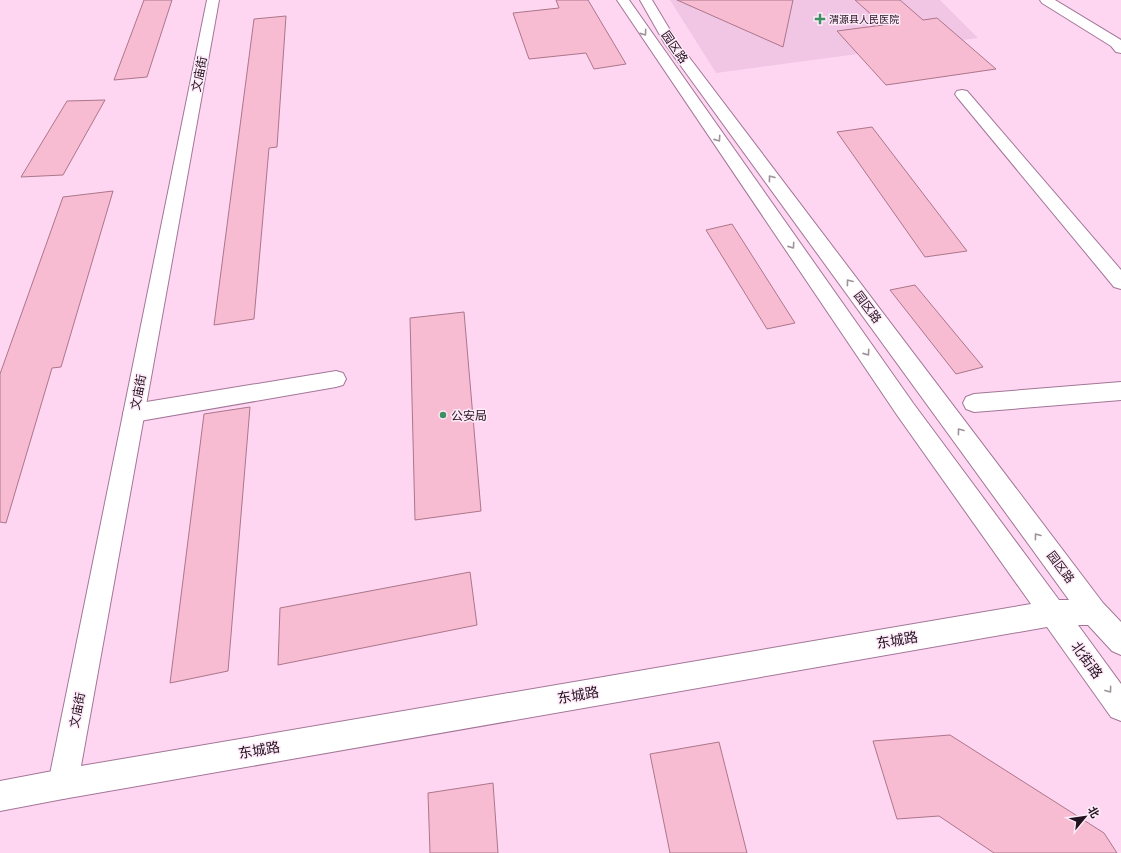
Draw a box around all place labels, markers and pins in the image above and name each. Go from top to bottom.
marker: 渭源县人民医院 [814,13,826,25]
place label: 渭源县人民医院 [829,13,899,26]
place label: 公安局 [451,408,487,423]
marker: 公安局 [438,410,448,420]

